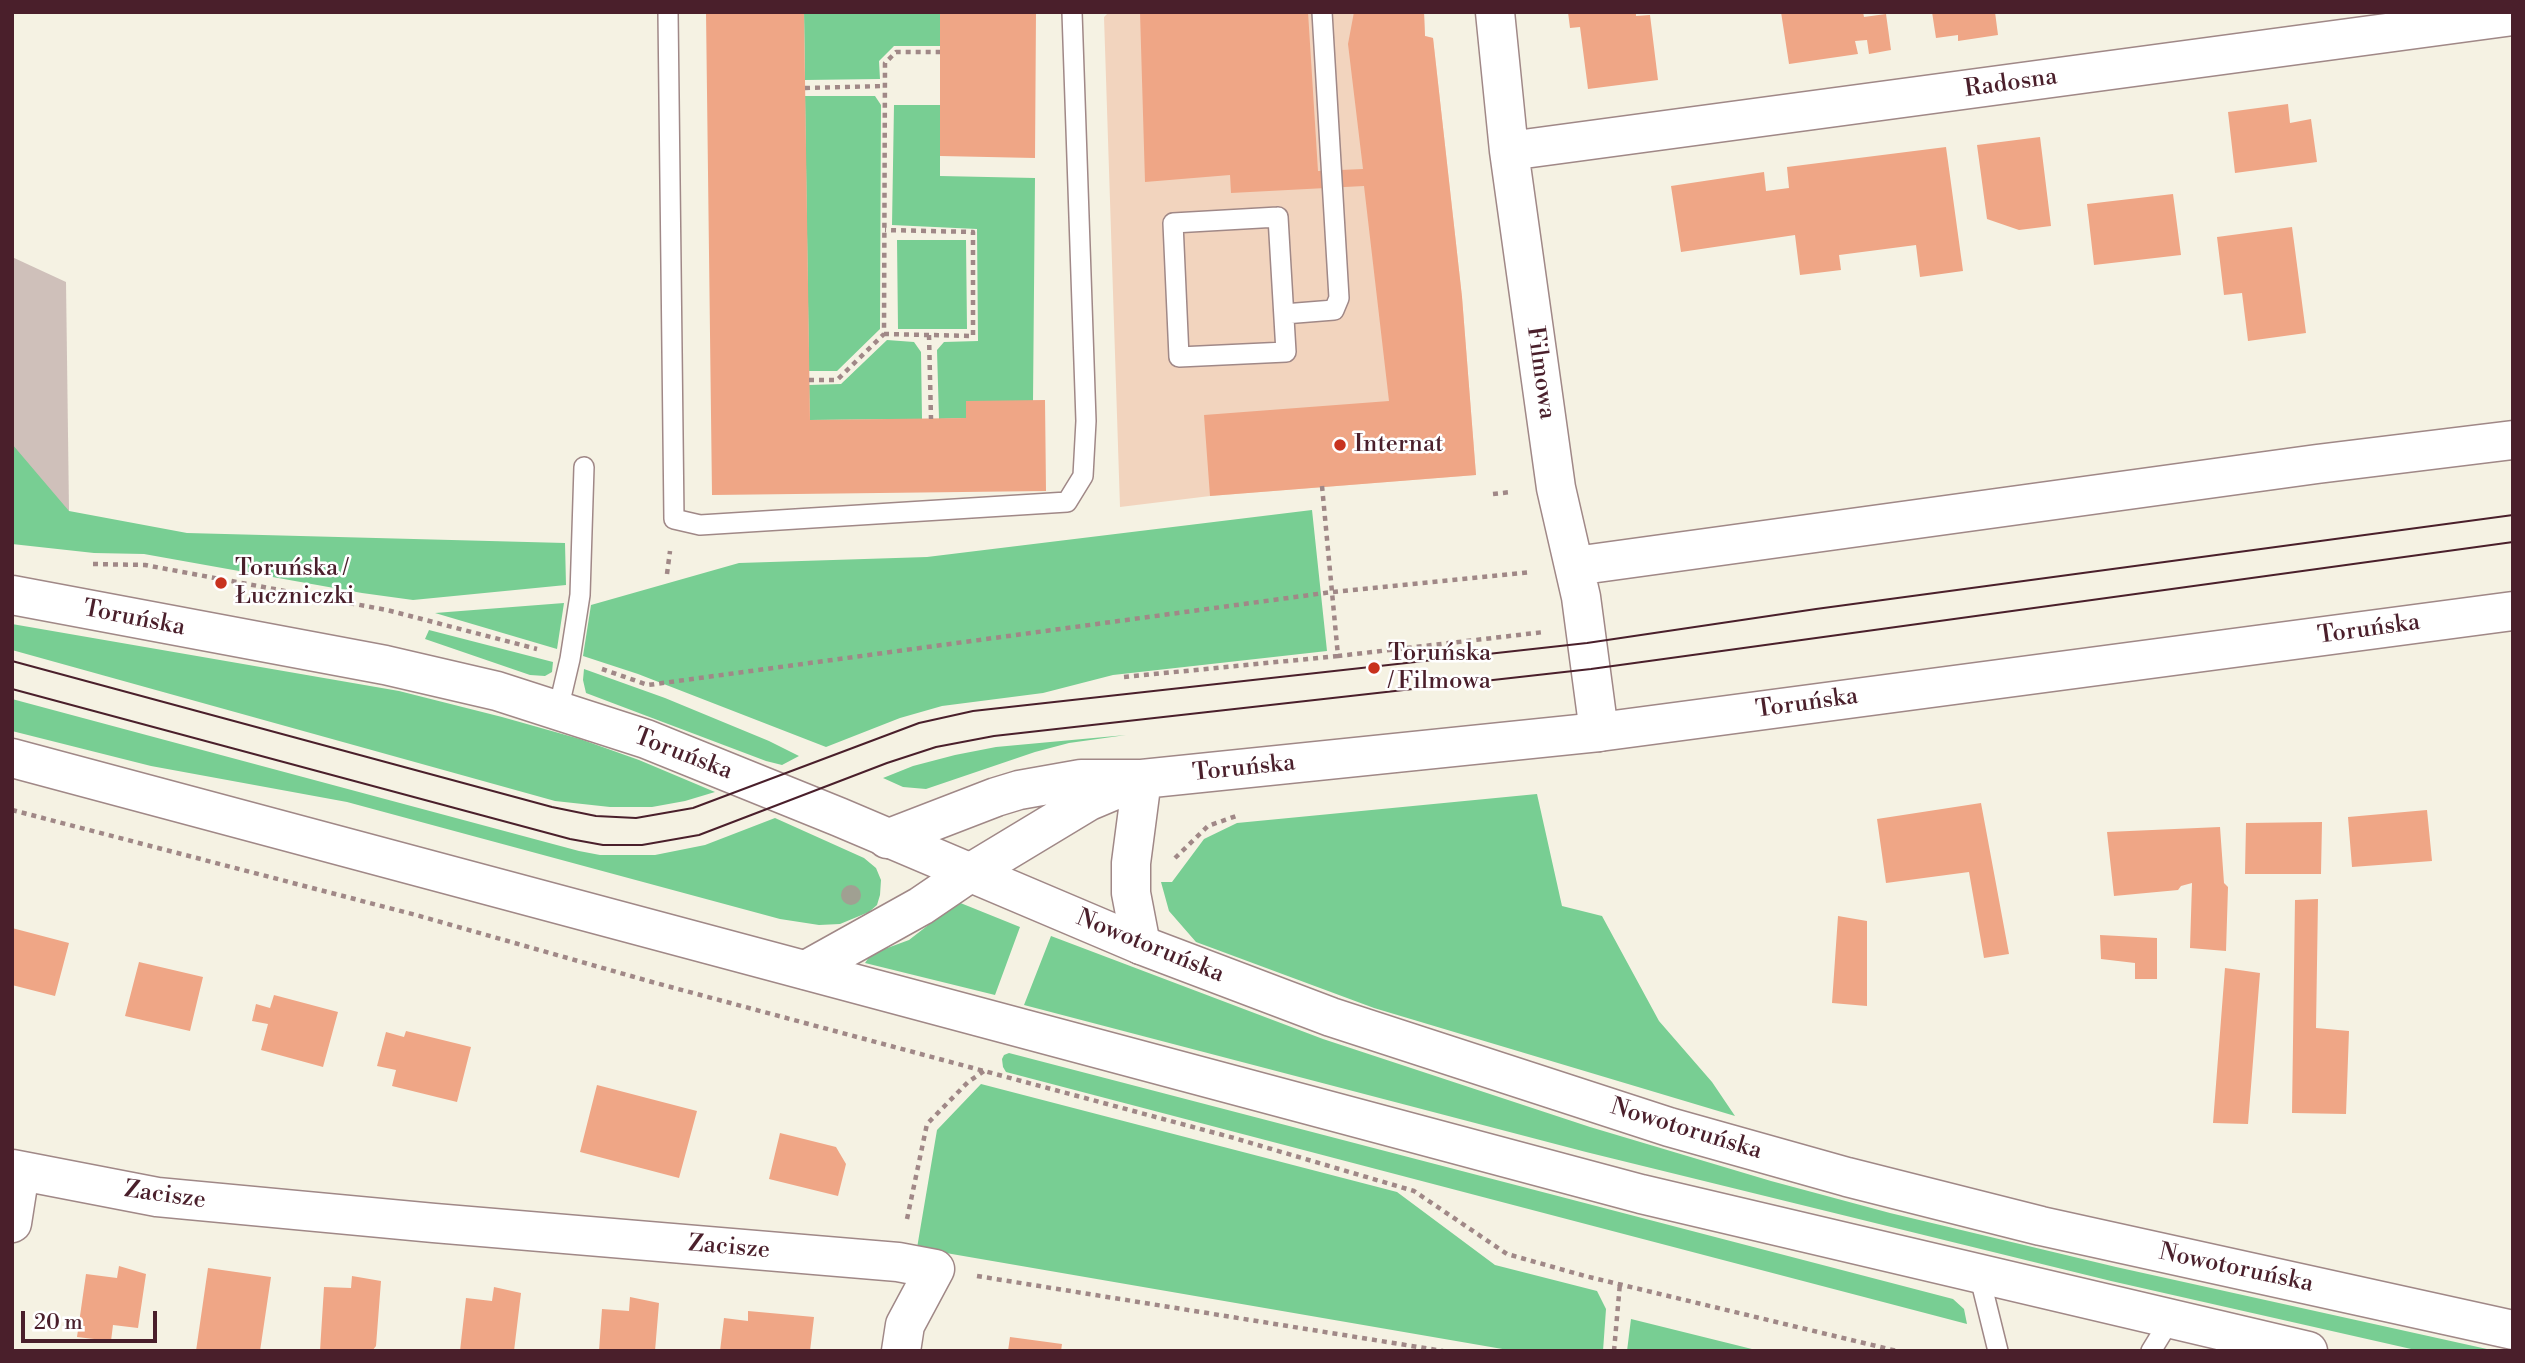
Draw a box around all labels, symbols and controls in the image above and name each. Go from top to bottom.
street label: Radosna [1963,63,2059,105]
street label: Filmowa [1519,325,1561,421]
place label: Internat [1354,431,1444,459]
marker: Internat [1332,437,1348,453]
place label: Toruńska / Łuczniczki [235,555,355,611]
marker: Toruńska / Łuczniczki [213,575,229,591]
street label: Toruńska [81,595,187,643]
street label: Toruńska [2316,609,2422,651]
place label: Toruńska / Filmowa [1388,640,1491,696]
marker: Toruńska / Filmowa [1366,660,1382,676]
street label: Toruńska [1754,683,1860,725]
street label: Toruńska [630,723,736,787]
street label: Toruńska [1191,749,1297,789]
street label: Nowotoruńska [1072,904,1228,990]
street label: Nowotoruńska [1607,1093,1765,1167]
street label: Zacisze [122,1176,208,1216]
street label: Zacisze [687,1230,771,1266]
street label: Nowotoruńska [2156,1239,2316,1299]
scale bar [24,1296,161,1340]
text: 20 m [34,1310,83,1336]

